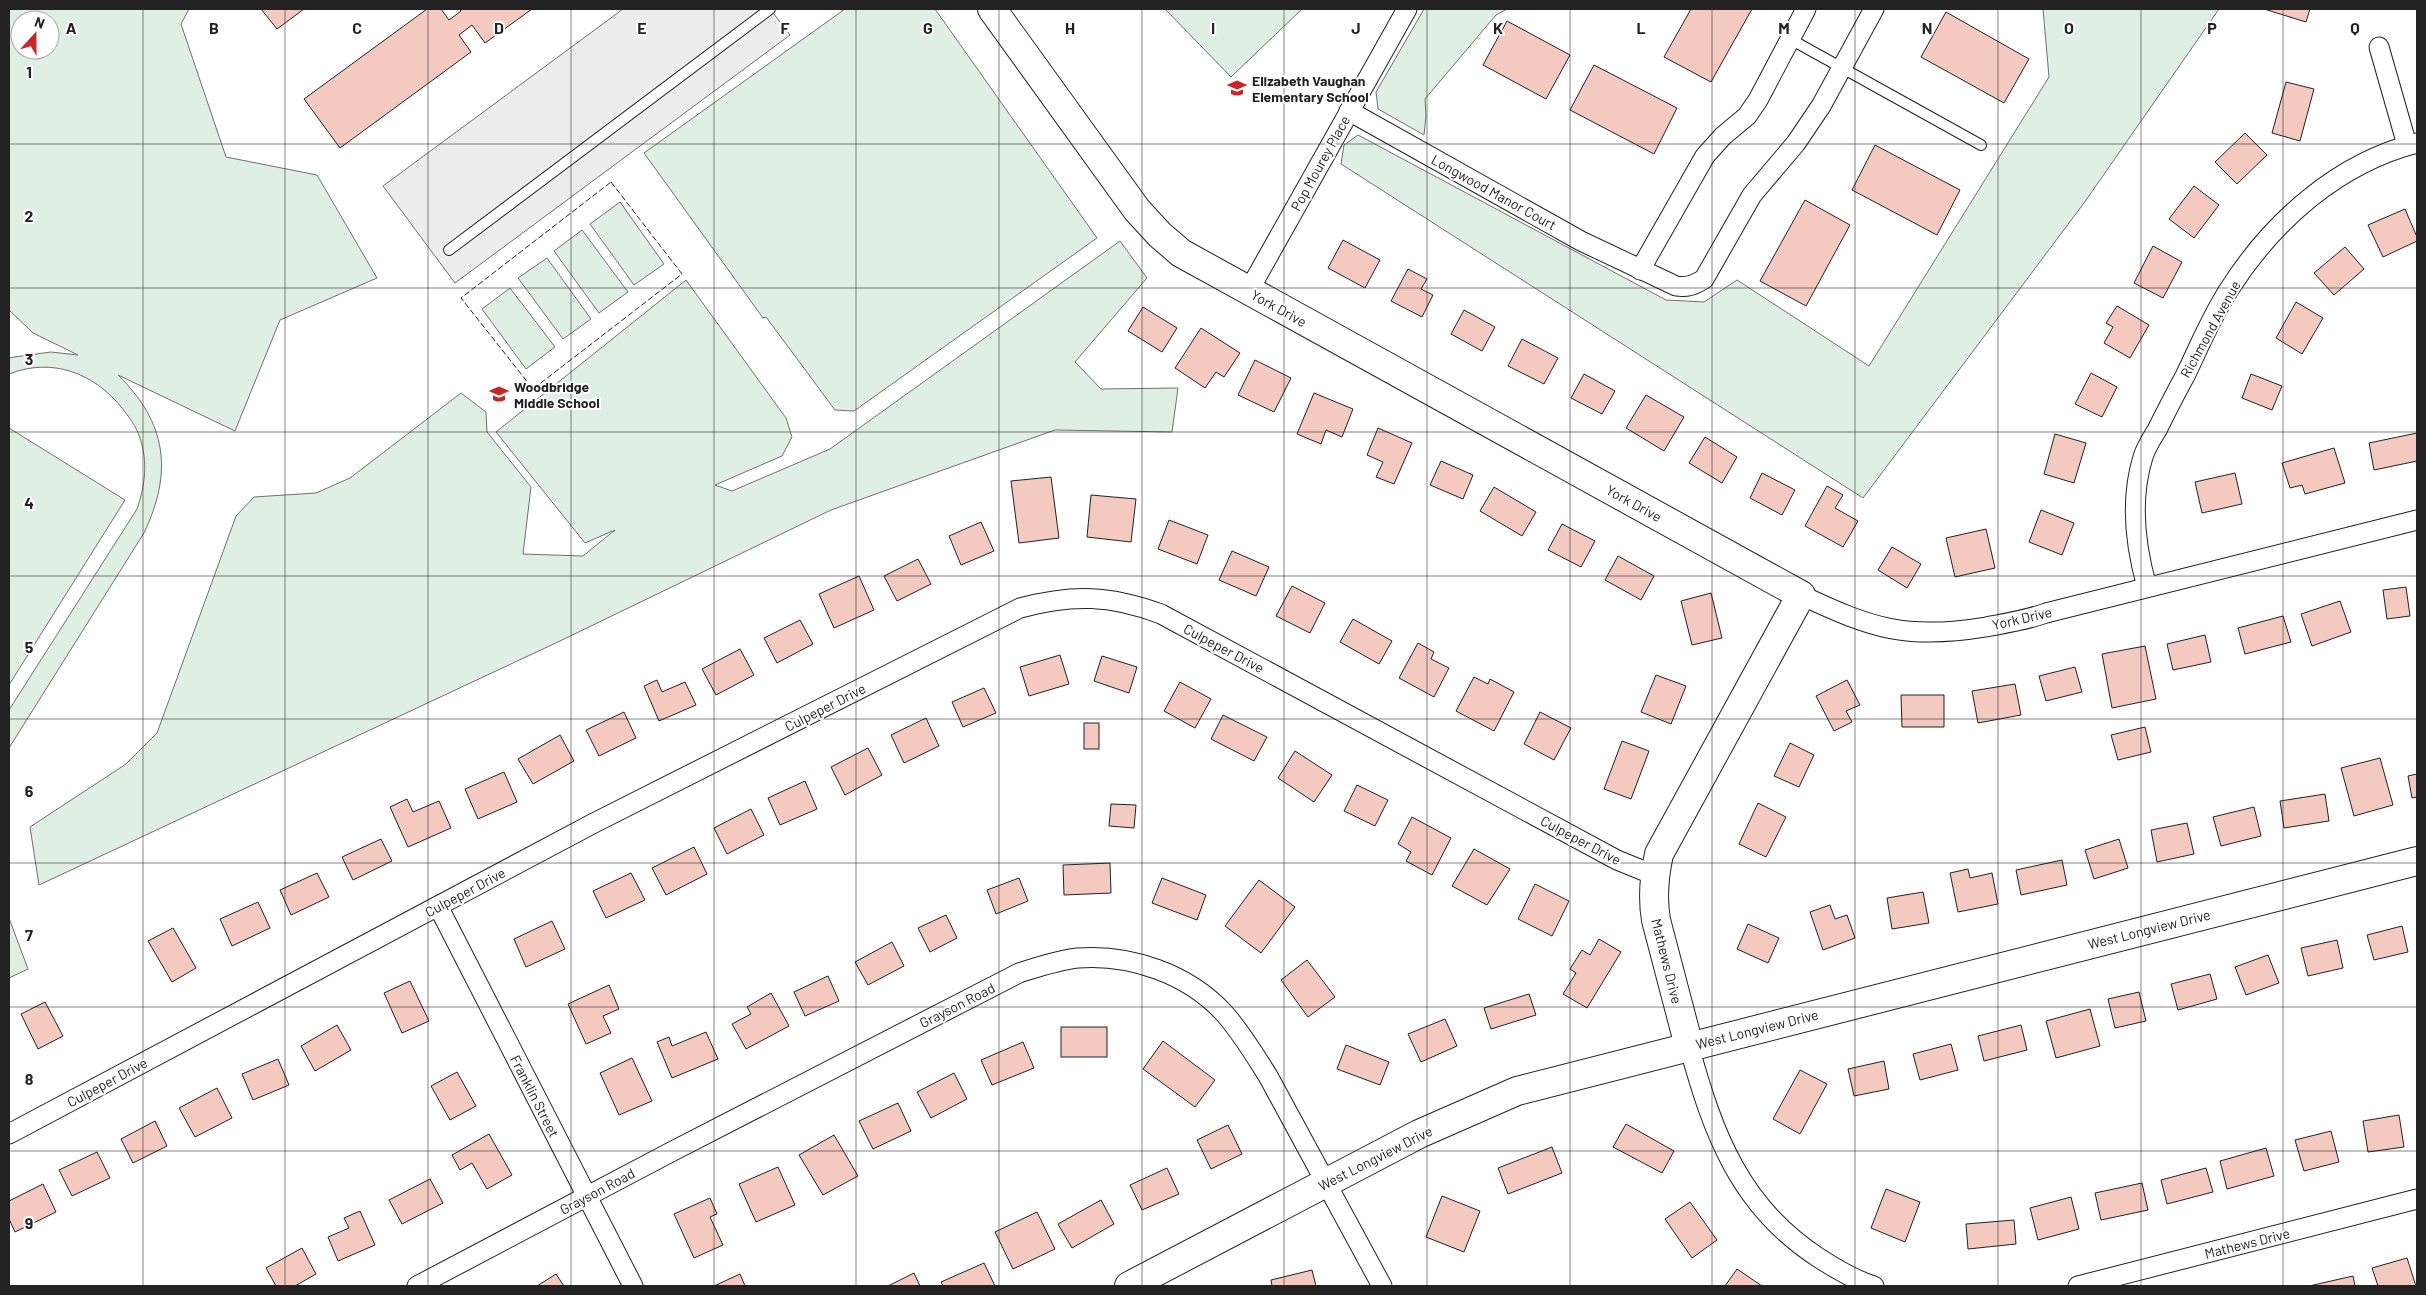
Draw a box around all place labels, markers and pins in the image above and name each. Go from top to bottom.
place label: Elizabeth Vaughan Elementary School [1252,72,1369,105]
school or university icon: Elizabeth Vaughan Elementary School [1226,77,1248,99]
place label: Woodbridge Middle School [514,378,600,411]
school or university icon: Woodbridge Middle School [488,383,510,405]

